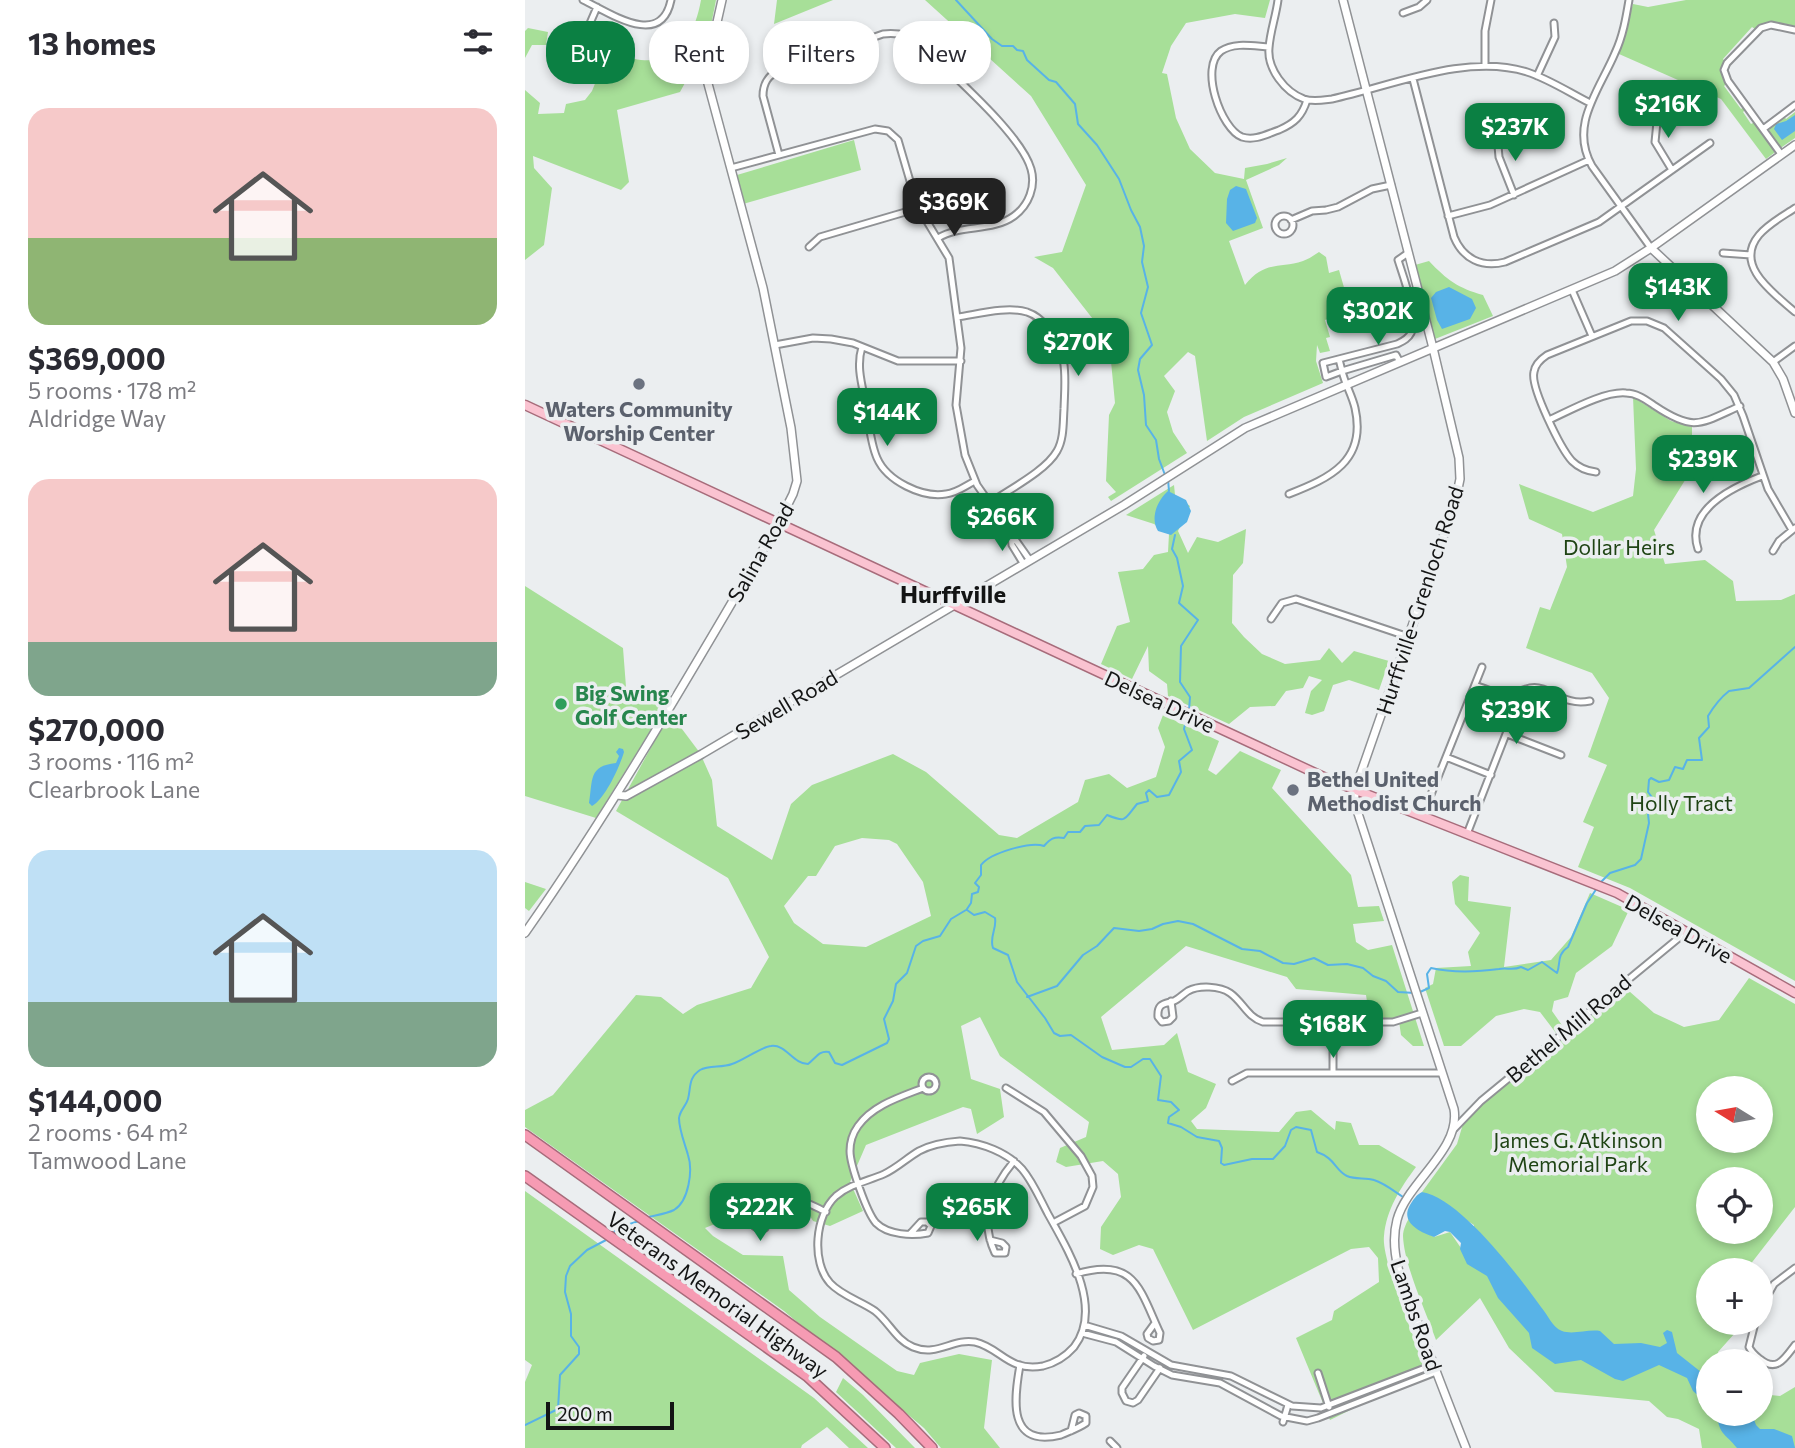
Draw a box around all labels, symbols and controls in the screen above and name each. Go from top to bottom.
chip: Buy [546,21,635,84]
chip: Rent [649,21,749,84]
chip: Filters [763,21,879,84]
chip: New [893,21,991,84]
icon: filters [459,23,497,61]
text: 13 homes [28,24,156,61]
pin: $216K [1619,80,1717,140]
text: $216K [1635,89,1701,117]
pin: $237K [1466,104,1564,163]
text: $237K [1481,112,1549,140]
icon: home [200,153,326,279]
pin: $369K [905,178,1003,238]
text: $369K [919,187,989,215]
pin: $143K [1629,264,1727,323]
text: $143K [1644,272,1712,300]
pin: $302K [1329,288,1427,347]
text: $302K [1343,296,1413,324]
pin: $270K [1029,318,1127,378]
text: $270K [1043,327,1113,355]
text: $369,000 [28,339,166,376]
text: 5 rooms · 178 m² [28,376,196,404]
marker: Waters Community Worship Center [631,376,647,392]
pin: $144K [838,388,936,448]
place label: Waters Community Worship Center [545,396,733,445]
text: $144K [853,397,921,425]
text: Aldridge Way [28,404,166,432]
pin: $239K [1654,435,1752,495]
text: $239K [1668,444,1738,472]
street label: Hurffville-Grenloch Road [1370,483,1468,717]
pin: $266K [953,494,1051,553]
street label: Salina Road [722,498,798,606]
text: $266K [967,502,1037,530]
icon: home [200,524,326,650]
park label: Dollar Heirs [1563,534,1675,559]
district label: Hurffville [900,579,1006,608]
street label: Sewell Road [731,664,841,744]
street label: Delsea Drive [1101,665,1219,737]
place label: Big Swing Golf Center [575,680,688,729]
pin: $239K [1467,686,1565,746]
text: $239K [1481,695,1551,723]
marker: Big Swing Golf Center [553,696,569,712]
text: $270,000 [28,710,165,747]
text: 3 rooms · 116 m² [28,747,194,775]
place label: Bethel United Methodist Church [1307,766,1482,815]
text: Clearbrook Lane [28,775,200,803]
marker: Bethel United Methodist Church [1285,782,1301,798]
park label: Holly Tract [1629,790,1733,815]
street label: Delsea Drive [1621,888,1737,968]
icon: home [200,895,326,1021]
street label: Bethel Mill Road [1501,969,1635,1087]
pin: $168K [1284,1000,1382,1060]
text: $168K [1299,1009,1367,1037]
north arrow [1696,1076,1773,1153]
map controls [1696,1076,1773,1426]
text: $144,000 [28,1081,162,1118]
text: 2 rooms · 64 m² [28,1118,188,1146]
park label: James G. Atkinson Memorial Park [1493,1127,1663,1176]
text: Tamwood Lane [28,1146,186,1174]
button: locate [1696,1167,1773,1244]
pin: $222K [711,1184,809,1243]
pin: $265K [928,1184,1026,1243]
text: $222K [726,1192,794,1220]
text: $265K [942,1192,1012,1220]
street label: Veterans Memorial Highway [603,1205,833,1383]
street label: Lambs Road [1386,1256,1448,1374]
button: + [1696,1258,1773,1335]
button: − [1696,1349,1773,1426]
scale bar [546,1399,674,1431]
text: 200 m [557,1402,613,1425]

